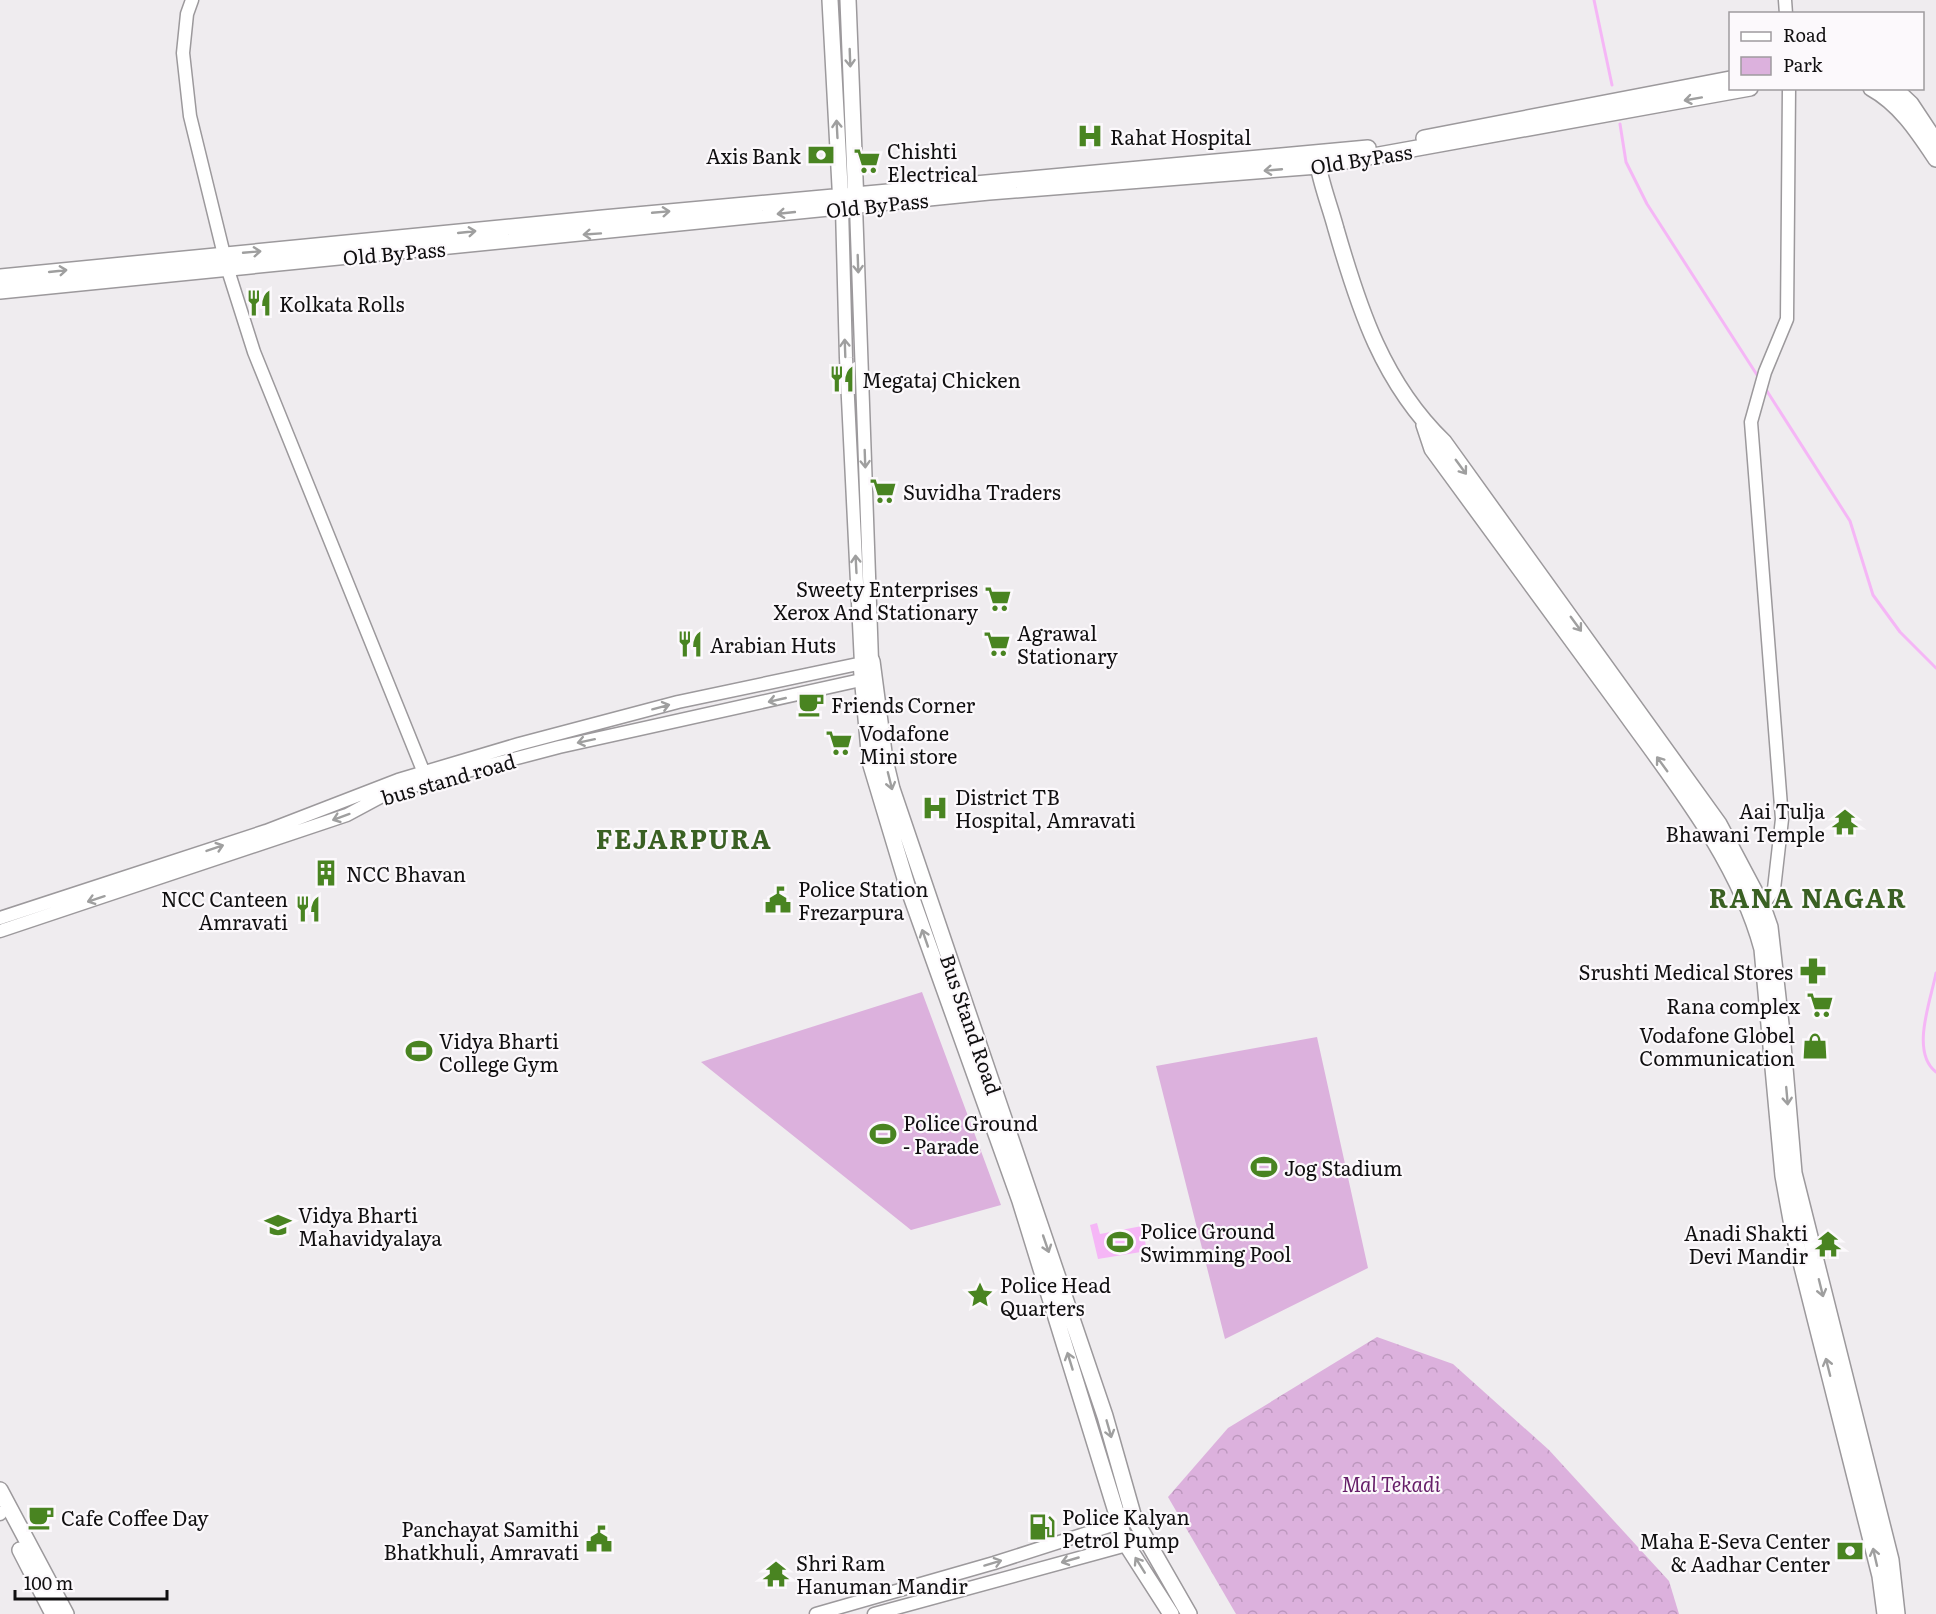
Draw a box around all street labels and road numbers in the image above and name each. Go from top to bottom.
street label: Old ByPass [1308,135,1414,181]
street label: Old ByPass [824,184,930,224]
street label: Old ByPass [342,233,446,271]
street label: bus stand road [377,745,519,811]
street label: Bus Stand Road [934,950,1010,1098]

